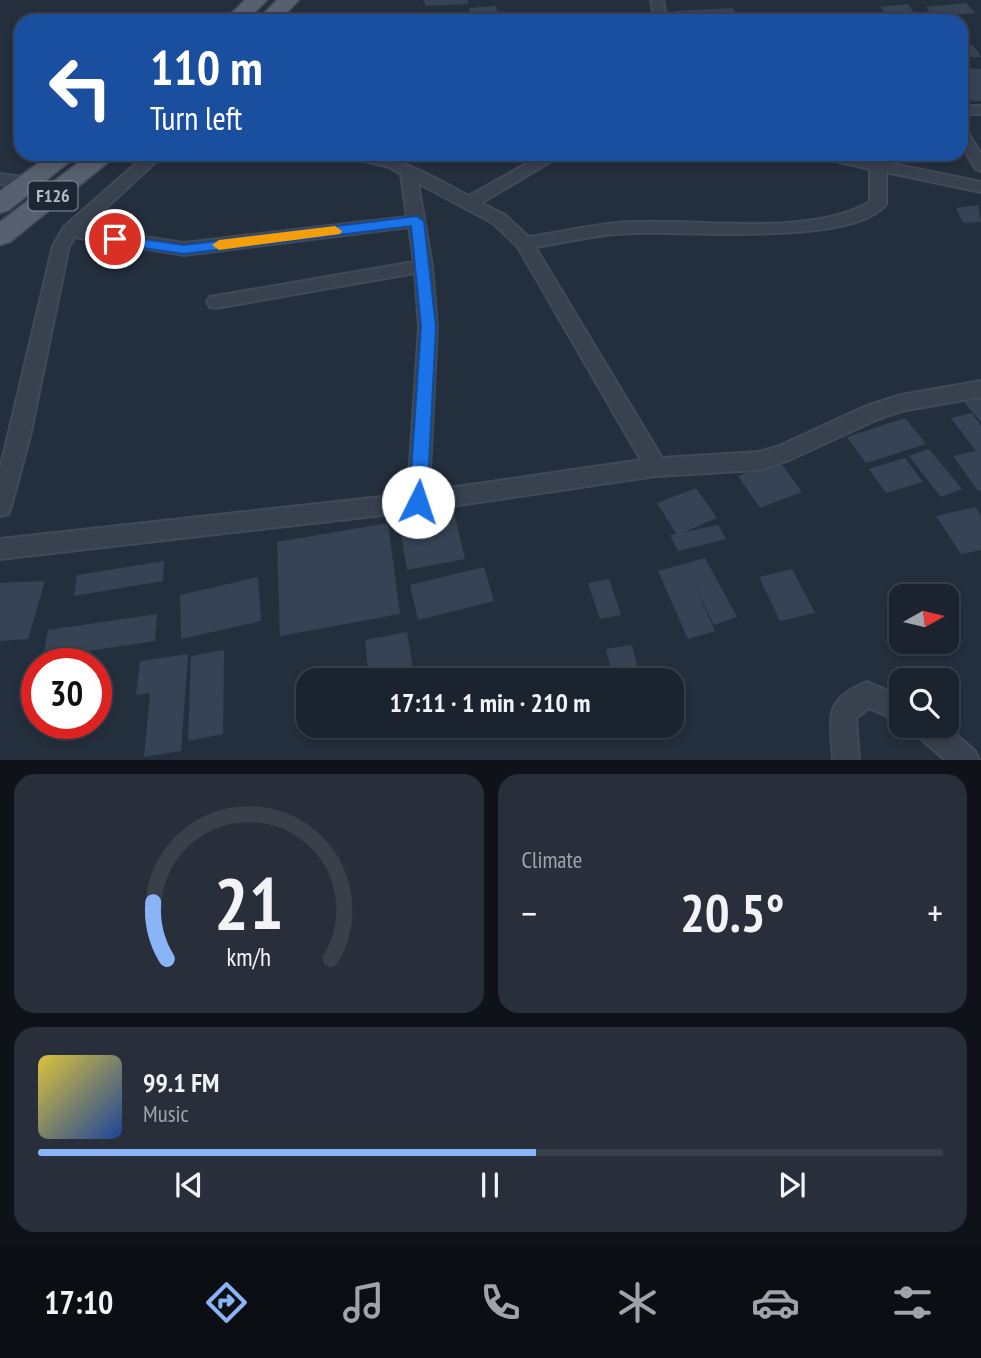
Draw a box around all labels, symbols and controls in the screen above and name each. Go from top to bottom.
text: 110 m [150,35,263,99]
icon: left [35,42,126,133]
text: Turn left [150,97,242,139]
road number: F126 [28,182,78,210]
pin [85,209,145,269]
icon: arrive [96,220,134,258]
position arrow [381,465,455,539]
north arrow [889,584,959,654]
map controls [889,584,959,738]
speed limit sign: 30 [21,648,112,739]
button: search [889,668,959,738]
text: 17:11 · 1 min · 210 m [390,686,590,719]
text: Climate [522,845,582,874]
text: 21 [214,856,284,950]
text: 20.5° [680,879,785,946]
text: − [522,888,537,937]
text: + [927,888,943,937]
text: km/h [227,941,271,973]
text: 99.1 FM [143,1066,219,1099]
text: Music [143,1099,189,1128]
icon: previous [170,1166,208,1204]
icon: pause [471,1166,509,1204]
icon: next [773,1166,811,1204]
icon: directions [202,1278,251,1327]
icon: music [339,1278,388,1327]
icon: phone [476,1278,525,1327]
icon: climate [613,1278,662,1327]
icon: car [751,1278,800,1327]
icon: filters [888,1278,937,1327]
text: 17:10 [44,1281,113,1323]

